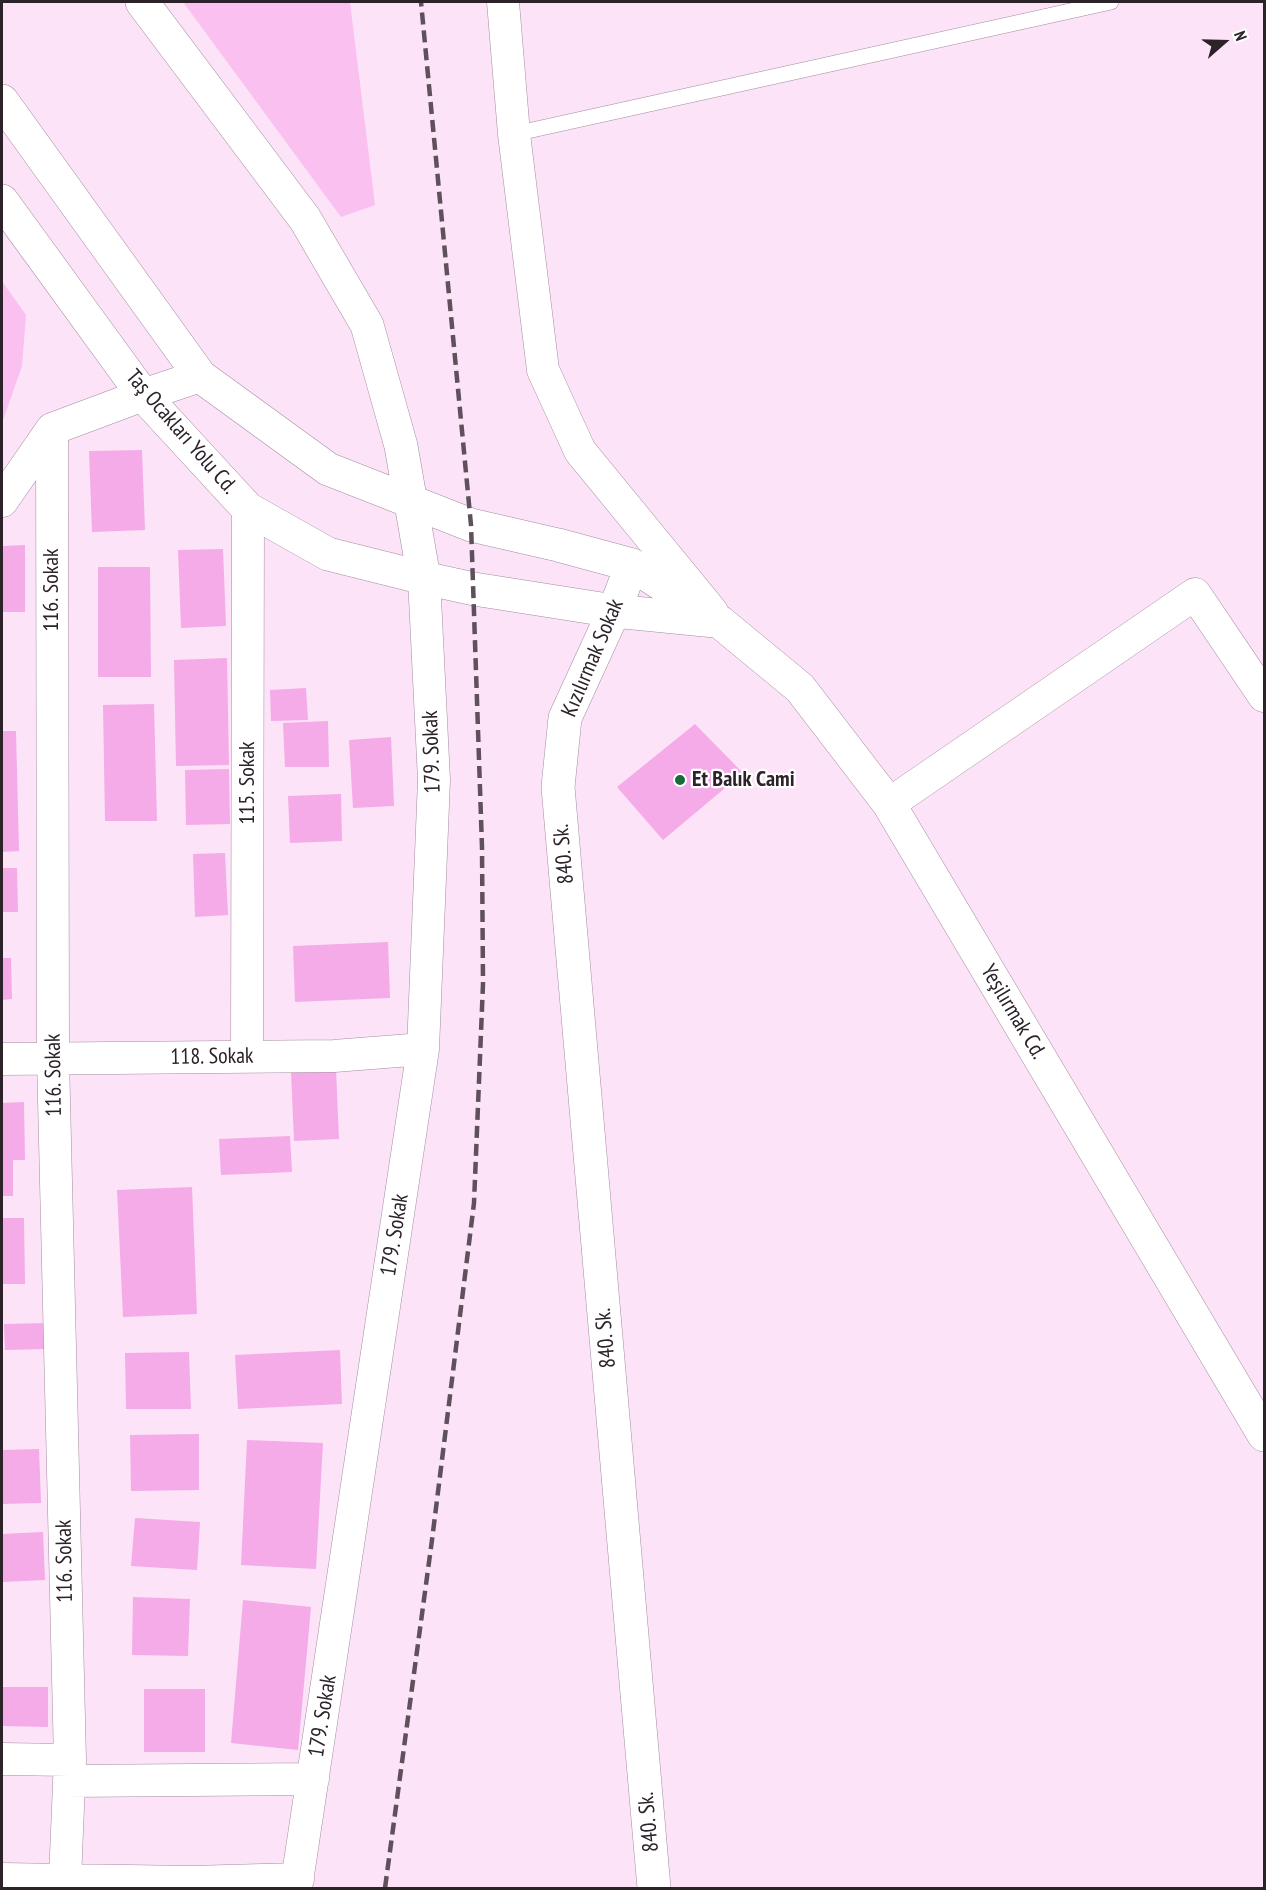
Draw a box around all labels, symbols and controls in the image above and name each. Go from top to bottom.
north arrow [1194,12,1254,72]
text: N [1230,28,1252,43]
street label: Taş Ocakları Yolu Cd. [120,364,242,500]
street label: 116. Sokak [39,548,65,632]
street label: Kızılırmak Sokak [556,595,630,721]
street label: 179. Sokak [417,710,447,794]
street label: 115. Sokak [235,741,261,825]
place label: Et Balık Cami [692,767,795,793]
marker: Et Balık Cami [673,773,687,787]
street label: 840. Sk. [548,823,580,885]
street label: Yeşilırmak Cd. [975,960,1051,1064]
street label: 116. Sokak [40,1033,68,1117]
street label: 118. Sokak [170,1043,254,1071]
street label: 179. Sokak [375,1192,415,1278]
street label: 840. Sk. [590,1307,622,1369]
street label: 116. Sokak [51,1519,79,1603]
street label: 179. Sokak [303,1673,343,1759]
street label: 840. Sk. [633,1791,665,1853]

